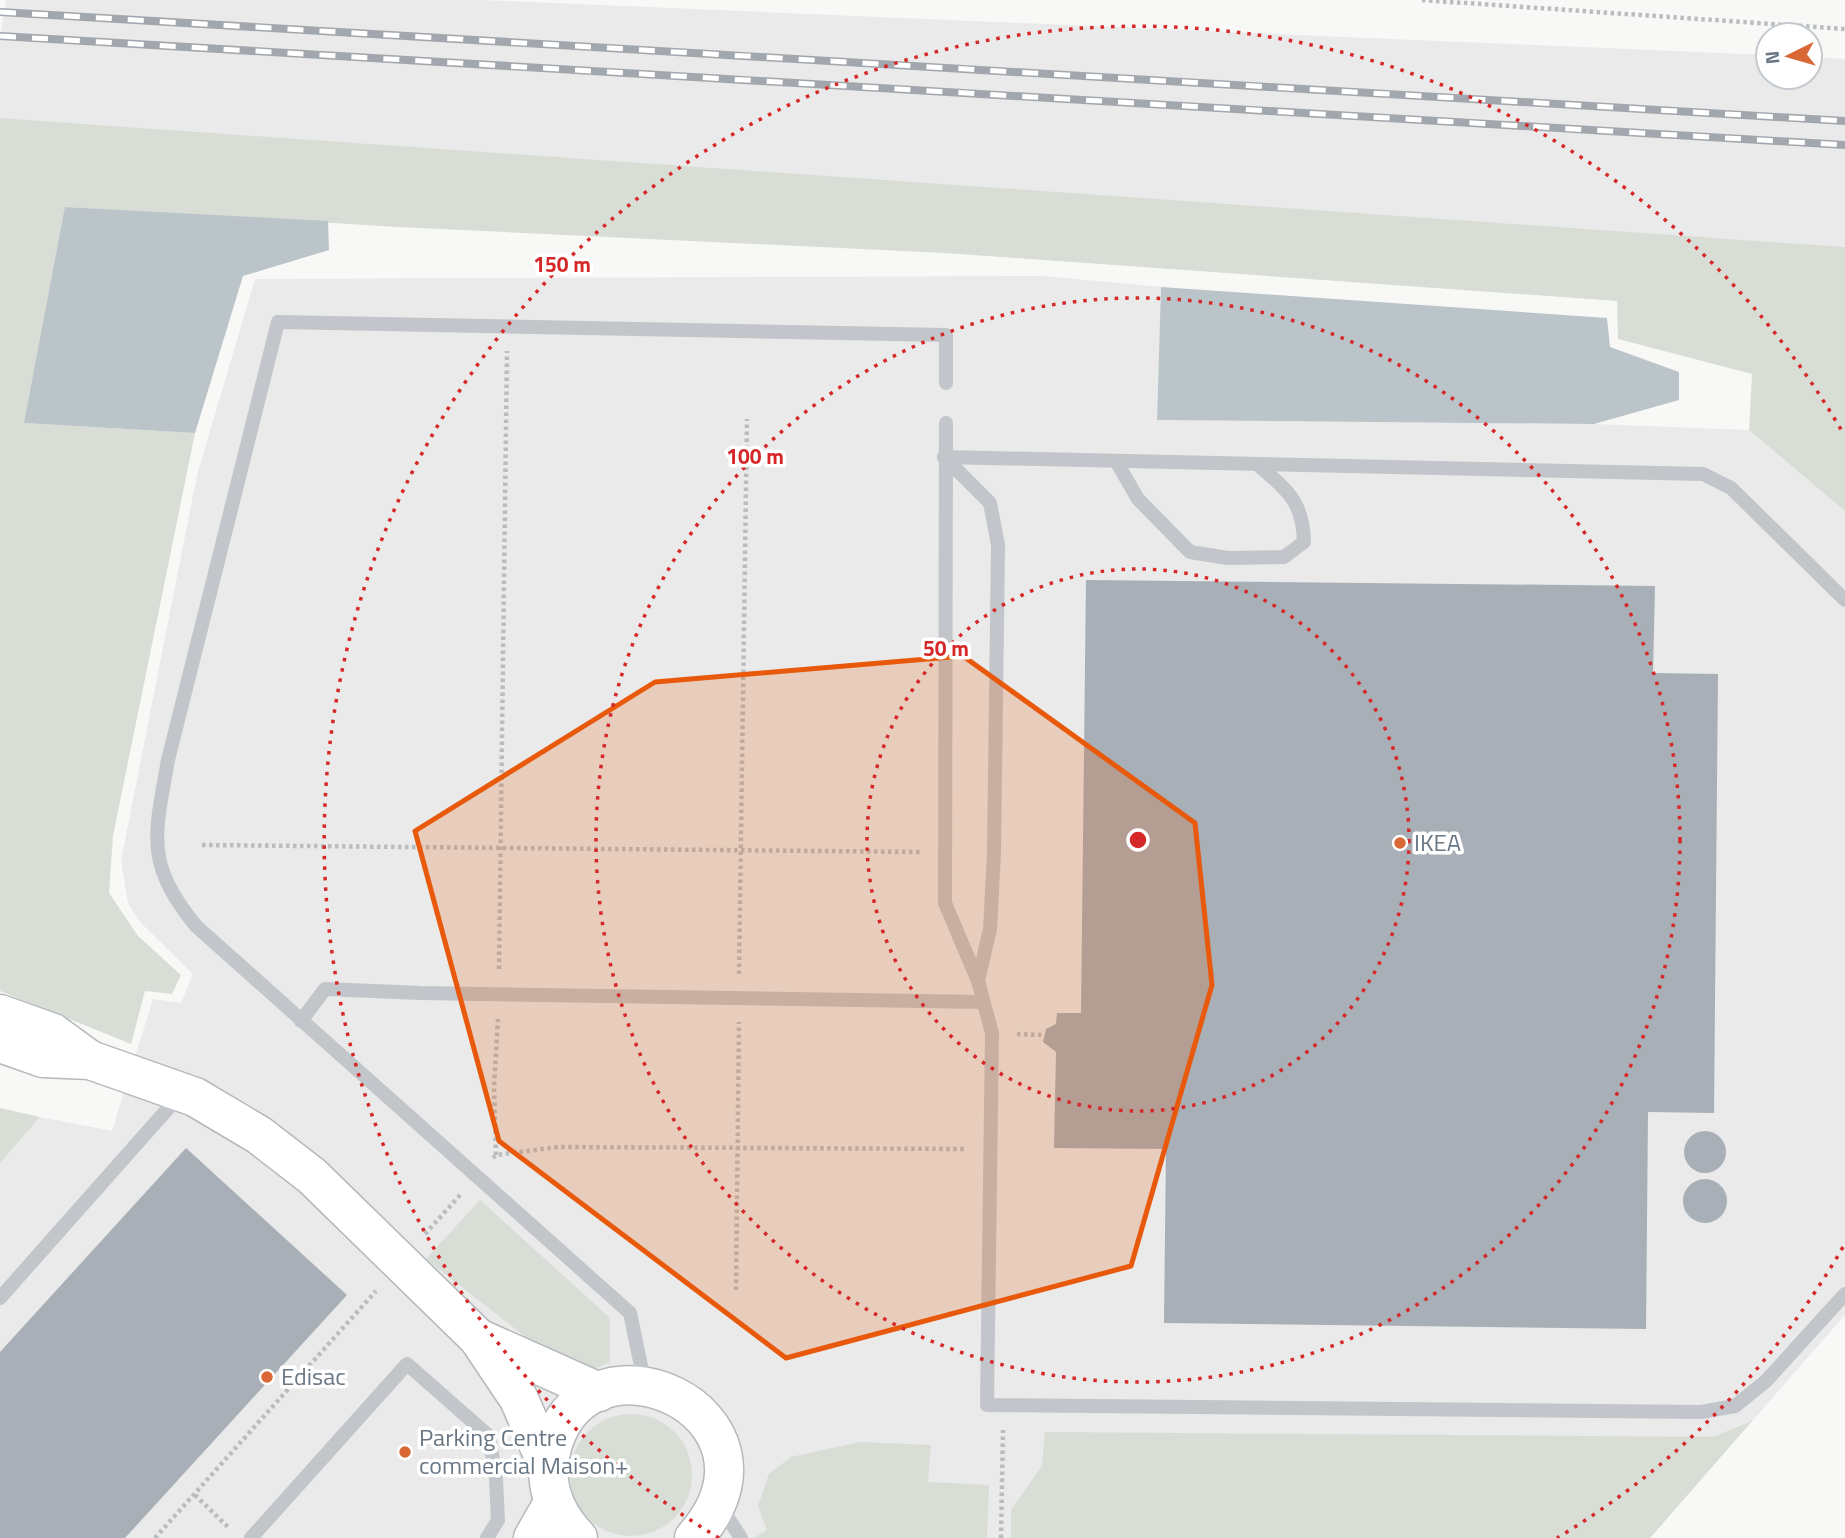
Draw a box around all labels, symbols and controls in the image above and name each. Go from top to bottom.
north arrow [1754,21,1824,91]
text: N [1757,50,1787,65]
text: 150 m [533,248,591,280]
text: 100 m [726,440,784,472]
text: 50 m [923,632,969,664]
place label: IKEA [1414,824,1461,860]
centre of rings [1126,828,1150,852]
marker: IKEA [1392,835,1408,851]
place label: Edisac [281,1358,346,1394]
marker: Edisac [259,1369,275,1385]
place label: Parking Centre commercial Maison+ [419,1419,628,1483]
marker: Parking Centre commercial Maison+ [397,1444,413,1460]

